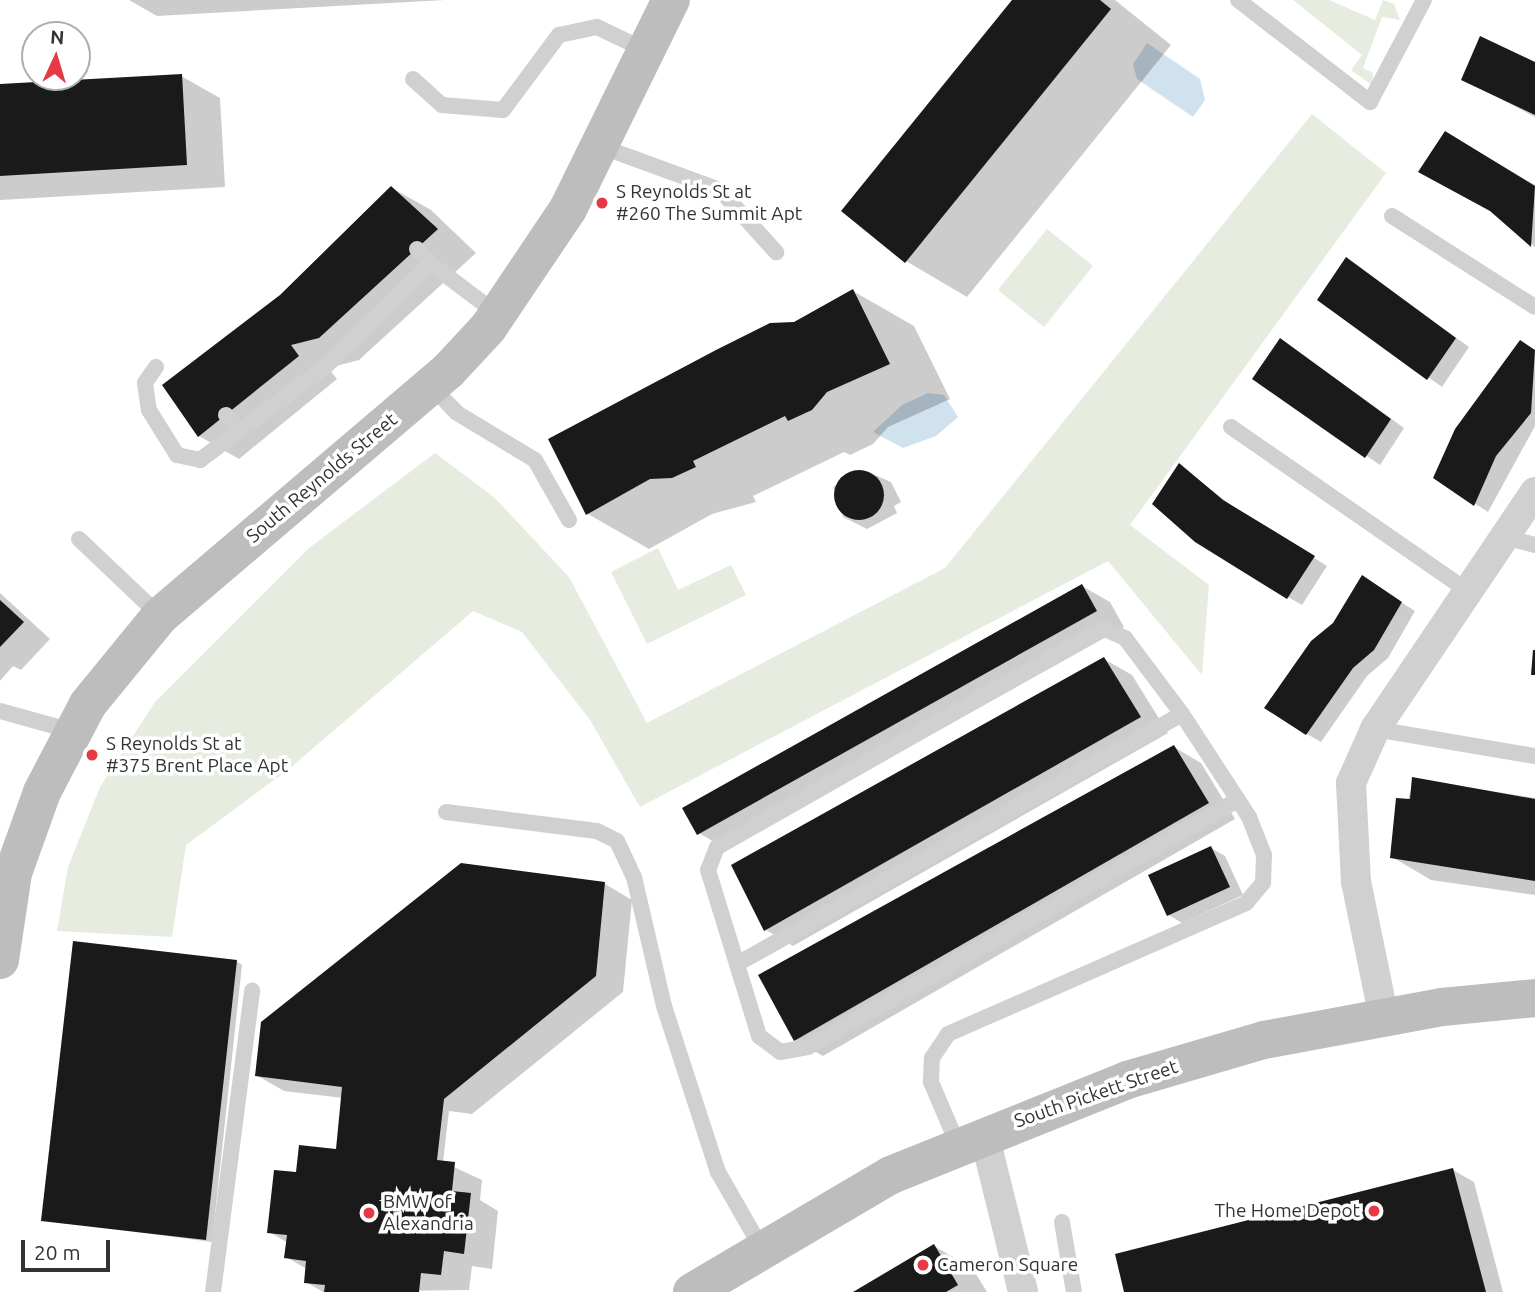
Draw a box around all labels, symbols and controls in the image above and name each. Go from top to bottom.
north arrow [21,21,91,91]
text: N [49,26,65,49]
place label: S Reynolds St at #260 The Summit Apt [616,181,802,225]
marker: S Reynolds St at #260 The Summit Apt [594,195,610,211]
street label: South Reynolds Street [242,408,402,548]
place label: S Reynolds St at #375 Brent Place Apt [106,733,288,777]
marker: S Reynolds St at #375 Brent Place Apt [84,747,100,763]
street label: South Pickett Street [1011,1055,1181,1133]
place label: BMW of Alexandria [383,1191,474,1235]
place label: The Home Depot [1215,1200,1360,1222]
marker: The Home Depot [1366,1203,1382,1219]
marker: BMW of Alexandria [361,1205,377,1221]
scale bar [24,1226,114,1270]
text: 20 m [34,1240,81,1264]
place label: Cameron Square [937,1254,1078,1276]
marker: Cameron Square [915,1257,931,1273]

